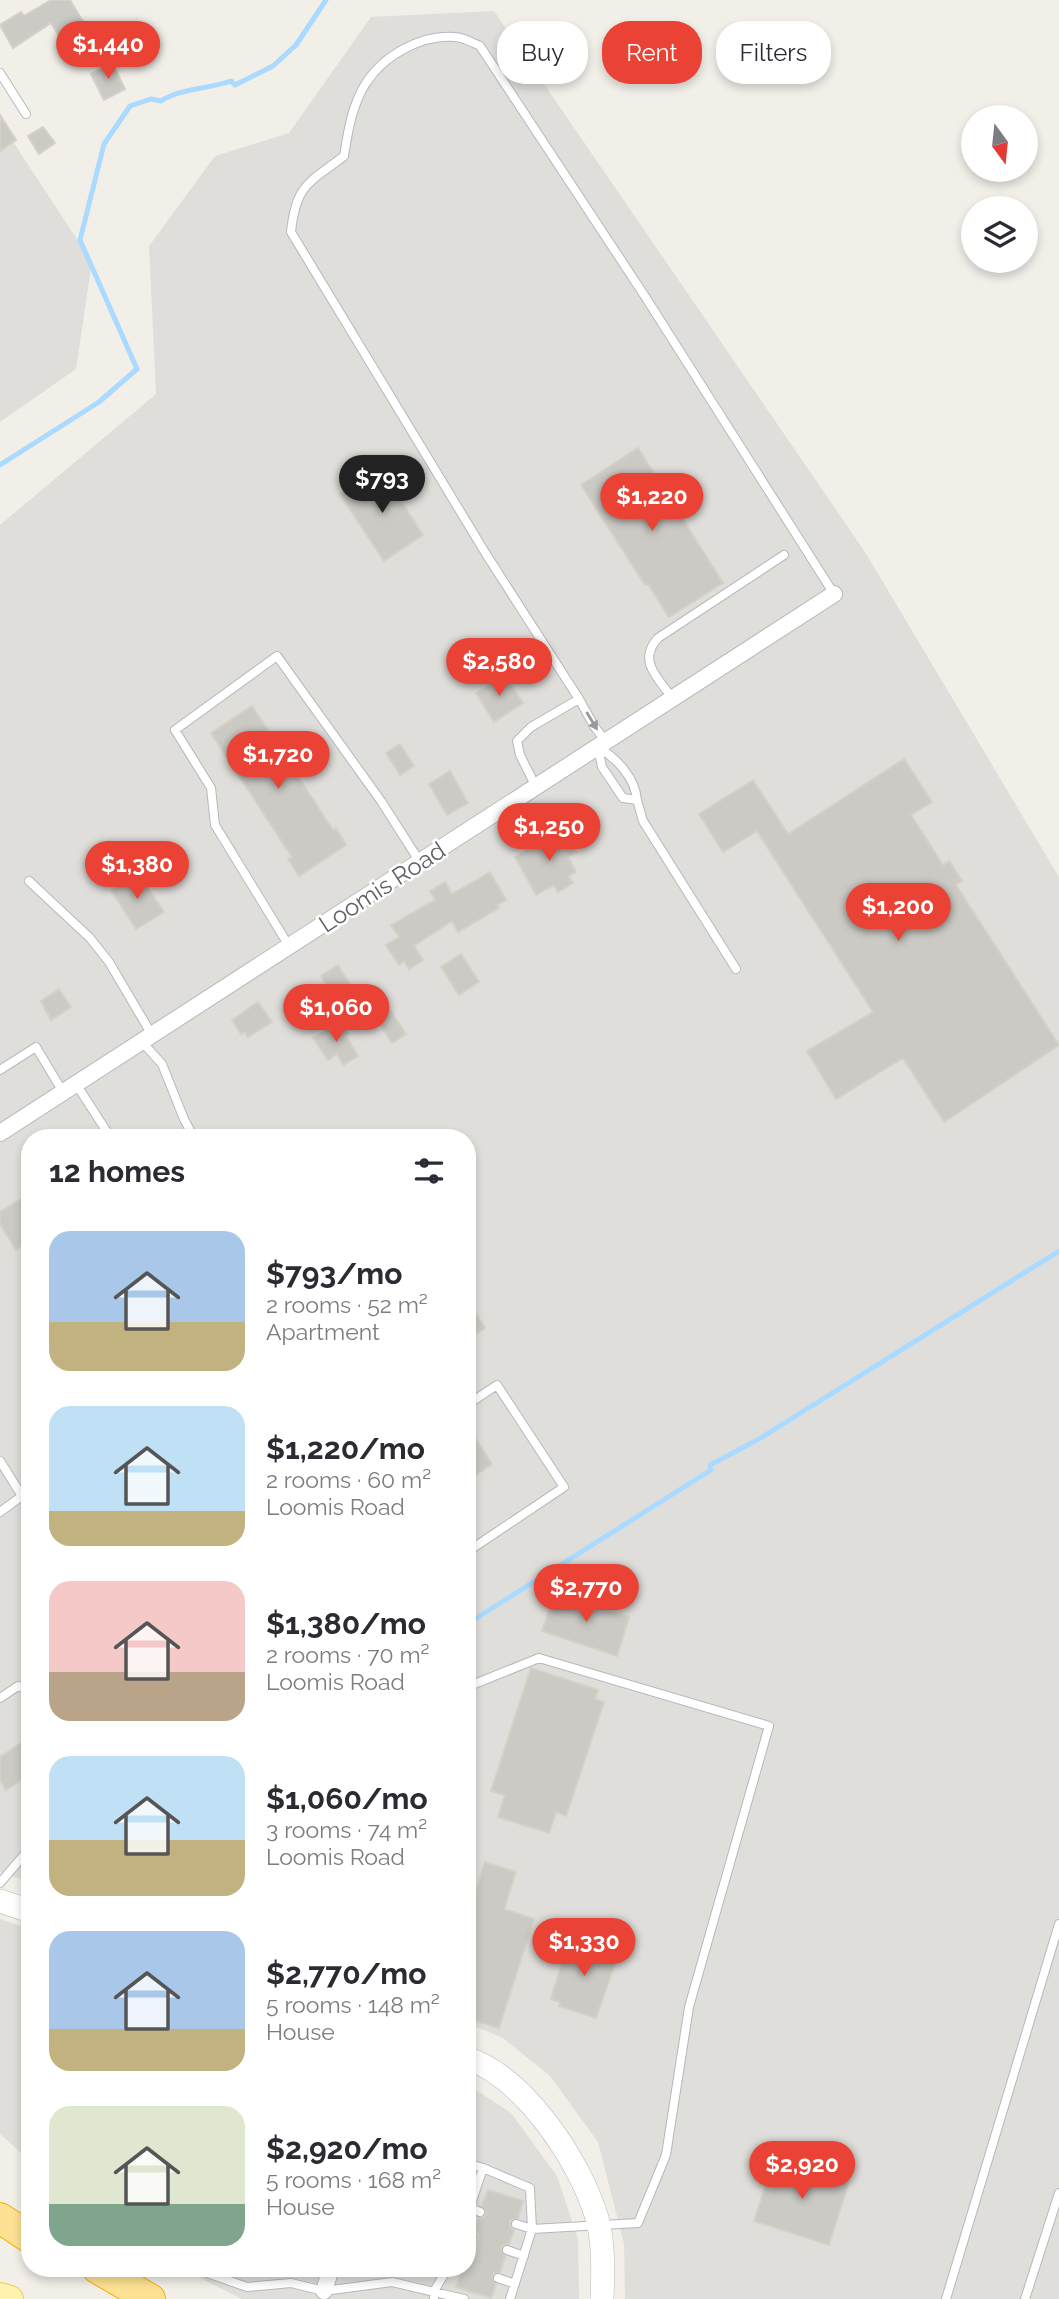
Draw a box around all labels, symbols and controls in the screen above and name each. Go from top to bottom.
chip: Buy [497,21,588,84]
chip: Rent [602,21,702,84]
chip: Filters [716,21,831,84]
pin: $1,440 [51,22,165,81]
text: $1,440 [72,30,144,57]
north arrow [961,105,1038,182]
map controls [961,105,1038,273]
button: layers [961,196,1038,273]
pin: $793 [341,456,423,515]
text: $793 [355,464,409,491]
pin: $1,220 [595,474,709,533]
text: $1,220 [616,482,688,509]
pin: $2,580 [442,638,556,698]
text: $2,580 [462,647,536,674]
one-way arrow [585,711,598,730]
pin: $1,720 [221,732,335,791]
text: $1,720 [243,740,313,767]
pin: $1,250 [492,804,606,863]
text: $1,250 [513,812,585,839]
street label: Loomis Road [313,835,451,939]
pin: $1,380 [80,842,194,901]
text: $1,380 [101,850,173,877]
pin: $1,200 [841,884,955,943]
text: $1,200 [862,892,934,919]
pin: $1,060 [279,984,393,1044]
text: $1,060 [299,993,373,1020]
icon: filters [410,1152,448,1190]
text: 12 homes [49,1154,185,1189]
text: $793/mo [266,1256,402,1291]
icon: home [105,1259,189,1343]
text: 2 rooms · 52 m² [266,1291,428,1318]
text: Apartment [266,1318,380,1345]
text: $1,220/mo [266,1431,425,1466]
icon: home [105,1434,189,1518]
text: 2 rooms · 60 m² [266,1466,431,1493]
text: Loomis Road [266,1493,405,1520]
pin: $2,770 [529,1564,643,1624]
text: $2,770 [550,1573,622,1600]
text: $1,380/mo [266,1606,426,1641]
icon: home [105,1609,189,1693]
text: 2 rooms · 70 m² [266,1641,429,1668]
text: Loomis Road [266,1668,405,1695]
text: $1,060/mo [266,1781,428,1816]
icon: home [105,1784,189,1868]
text: 3 rooms · 74 m² [266,1816,427,1843]
text: Loomis Road [266,1843,405,1870]
pin: $1,330 [527,1918,641,1978]
text: $1,330 [548,1927,620,1954]
text: $2,770/mo [266,1956,426,1991]
icon: home [105,1959,189,2043]
text: 5 rooms · 148 m² [266,1991,440,2018]
text: House [266,2018,335,2045]
text: $2,920/mo [266,2131,428,2166]
icon: home [105,2134,189,2218]
pin: $2,920 [745,2142,859,2201]
text: $2,920 [765,2150,839,2177]
text: 5 rooms · 168 m² [266,2166,441,2193]
text: House [266,2193,335,2220]

